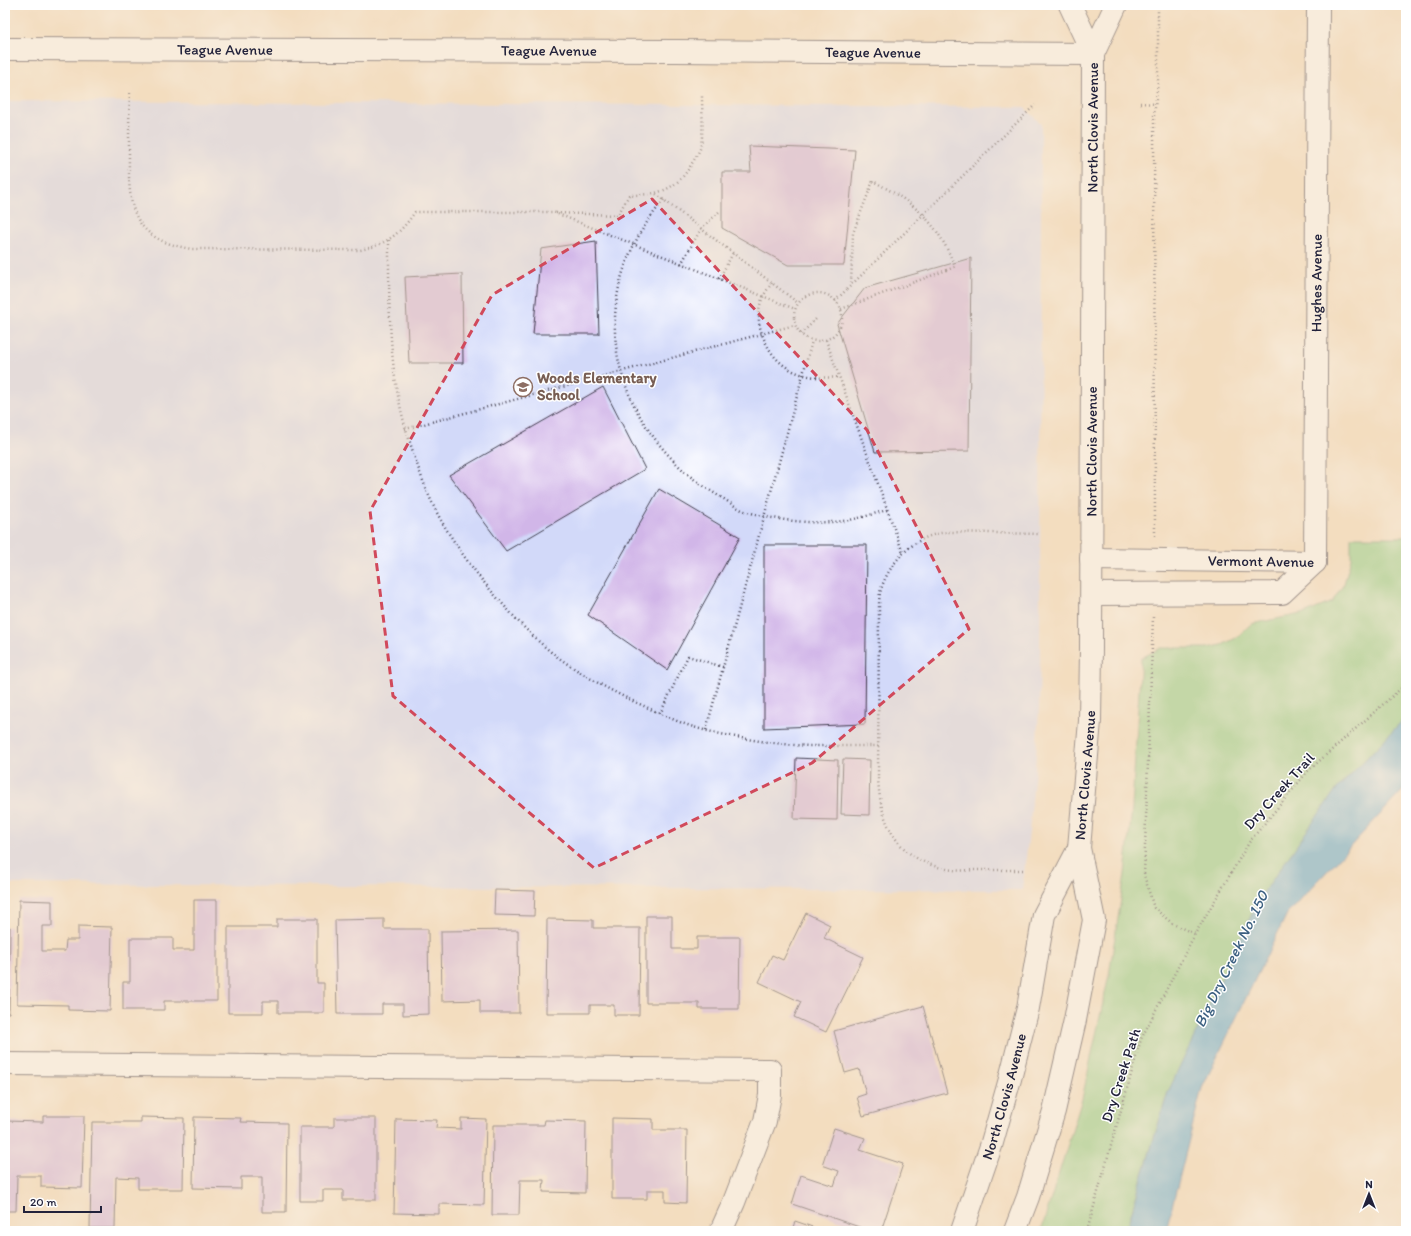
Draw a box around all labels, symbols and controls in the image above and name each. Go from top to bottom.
street label: Teague Avenue [177,41,273,59]
street label: Teague Avenue [501,41,597,60]
street label: Teague Avenue [825,43,921,62]
street label: North Clovis Avenue [1084,62,1102,193]
street label: Hughes Avenue [1307,234,1326,332]
place label: Woods Elementary School [537,369,657,404]
school or university icon: Woods Elementary School [512,376,534,398]
street label: North Clovis Avenue [1082,386,1101,517]
street label: Vermont Avenue [1208,552,1314,571]
street label: North Clovis Avenue [1071,710,1099,841]
street label: Dry Creek Trail [1240,748,1319,833]
water label: Big Dry Creek No. 150 [1190,887,1273,1030]
street label: Dry Creek Path [1097,1026,1145,1124]
street label: North Clovis Avenue [978,1031,1030,1162]
north arrow [1349,1174,1389,1214]
text: N [1365,1178,1373,1191]
scale bar [24,1188,101,1214]
text: 20 m [30,1195,57,1209]

